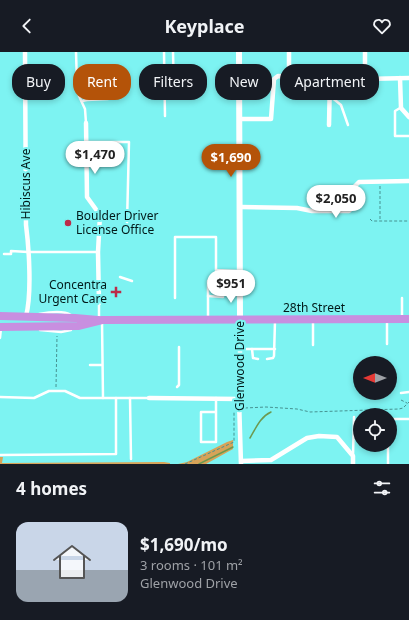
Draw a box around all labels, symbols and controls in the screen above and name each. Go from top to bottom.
text: Keyplace [164,14,245,38]
icon: back [16,15,38,37]
icon: heart [371,15,393,37]
chip: Buy [12,64,65,100]
chip: Rent [73,64,131,100]
chip: Filters [139,64,207,100]
chip: New [215,64,272,100]
chip: Apartment [280,64,379,100]
pin: $1,470 [62,141,128,175]
pin: $1,690 [198,144,264,178]
text: $1,470 [75,145,115,163]
street label: Hibiscus Ave [17,148,34,219]
text: $1,690 [211,148,251,166]
pin: $2,050 [303,185,369,219]
text: $2,050 [316,189,356,207]
place label: Boulder Driver License Office [76,207,158,238]
marker: Boulder Driver License Office [63,218,73,228]
pin: $951 [207,270,255,304]
text: $951 [216,274,246,292]
place label: Concentra Urgent Care [39,276,107,307]
marker: Concentra Urgent Care [110,286,122,298]
street label: 28th Street [283,299,346,316]
street label: Glenwood Drive [231,321,248,411]
north arrow [353,356,397,400]
map controls [353,356,397,452]
button: locate [353,408,397,452]
text: 4 homes [16,477,87,500]
icon: filters [371,477,393,499]
text: $1,690/mo [140,533,228,556]
icon: home [48,538,96,586]
text: 3 rooms · 101 m² [140,556,243,574]
text: Glenwood Drive [140,574,238,592]

